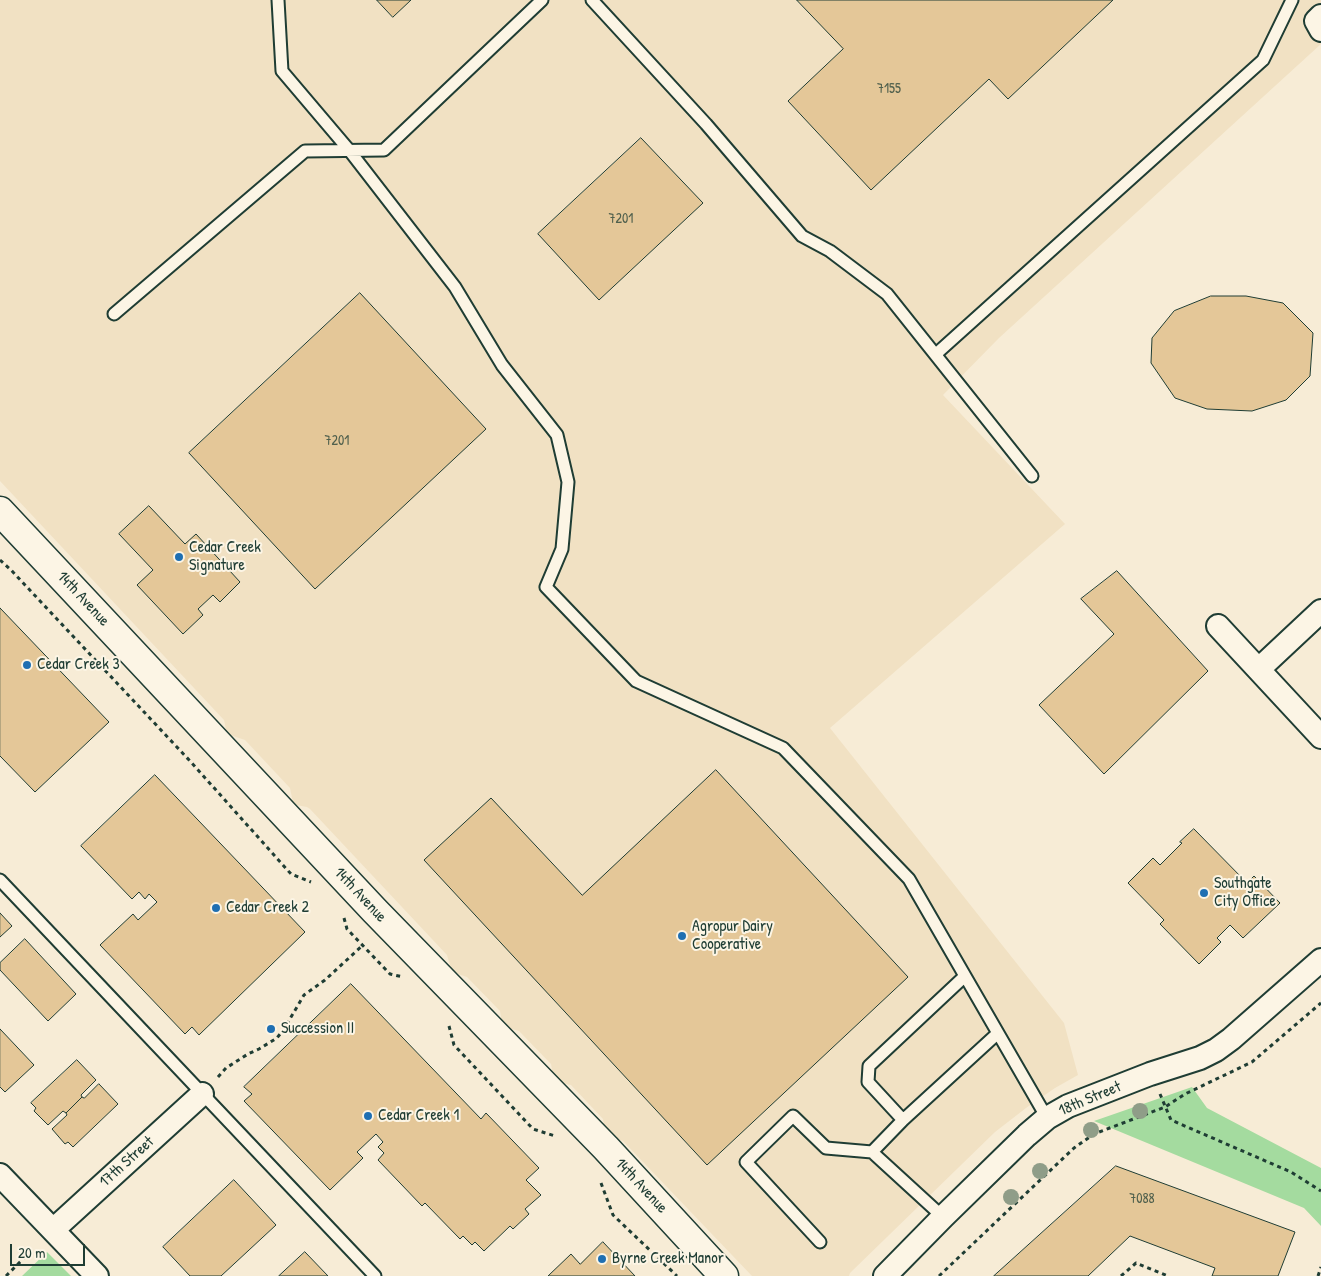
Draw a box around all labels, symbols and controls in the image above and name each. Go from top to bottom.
house number: 7155 [877,81,901,97]
house number: 7201 [609,211,633,227]
house number: 7201 [325,433,349,449]
place label: Cedar Creek Signature [189,538,261,576]
marker: Cedar Creek Signature [173,551,185,563]
street label: 14th Avenue [53,567,113,631]
place label: Cedar Creek 3 [37,655,120,675]
marker: Cedar Creek 3 [21,659,33,671]
street label: 14th Avenue [330,863,390,927]
place label: Southgate City Office [1214,874,1276,912]
marker: Southgate City Office [1198,887,1210,899]
place label: Cedar Creek 2 [226,898,309,918]
marker: Cedar Creek 2 [210,902,222,914]
place label: Agropur Dairy Cooperative [692,917,773,955]
marker: Agropur Dairy Cooperative [676,930,688,942]
place label: Succession II [281,1019,354,1039]
marker: Succession II [265,1023,277,1035]
street label: 18th Street [1056,1077,1124,1121]
place label: Cedar Creek 1 [378,1106,459,1126]
marker: Cedar Creek 1 [362,1110,374,1122]
street label: 17th Street [96,1132,158,1192]
street label: 14th Avenue [611,1154,671,1218]
house number: 7088 [1129,1191,1155,1207]
scale bar [12,1234,88,1266]
text: 20 m [18,1242,45,1263]
place label: Byrne Creek Manor [612,1249,724,1269]
marker: Byrne Creek Manor [596,1253,608,1265]

